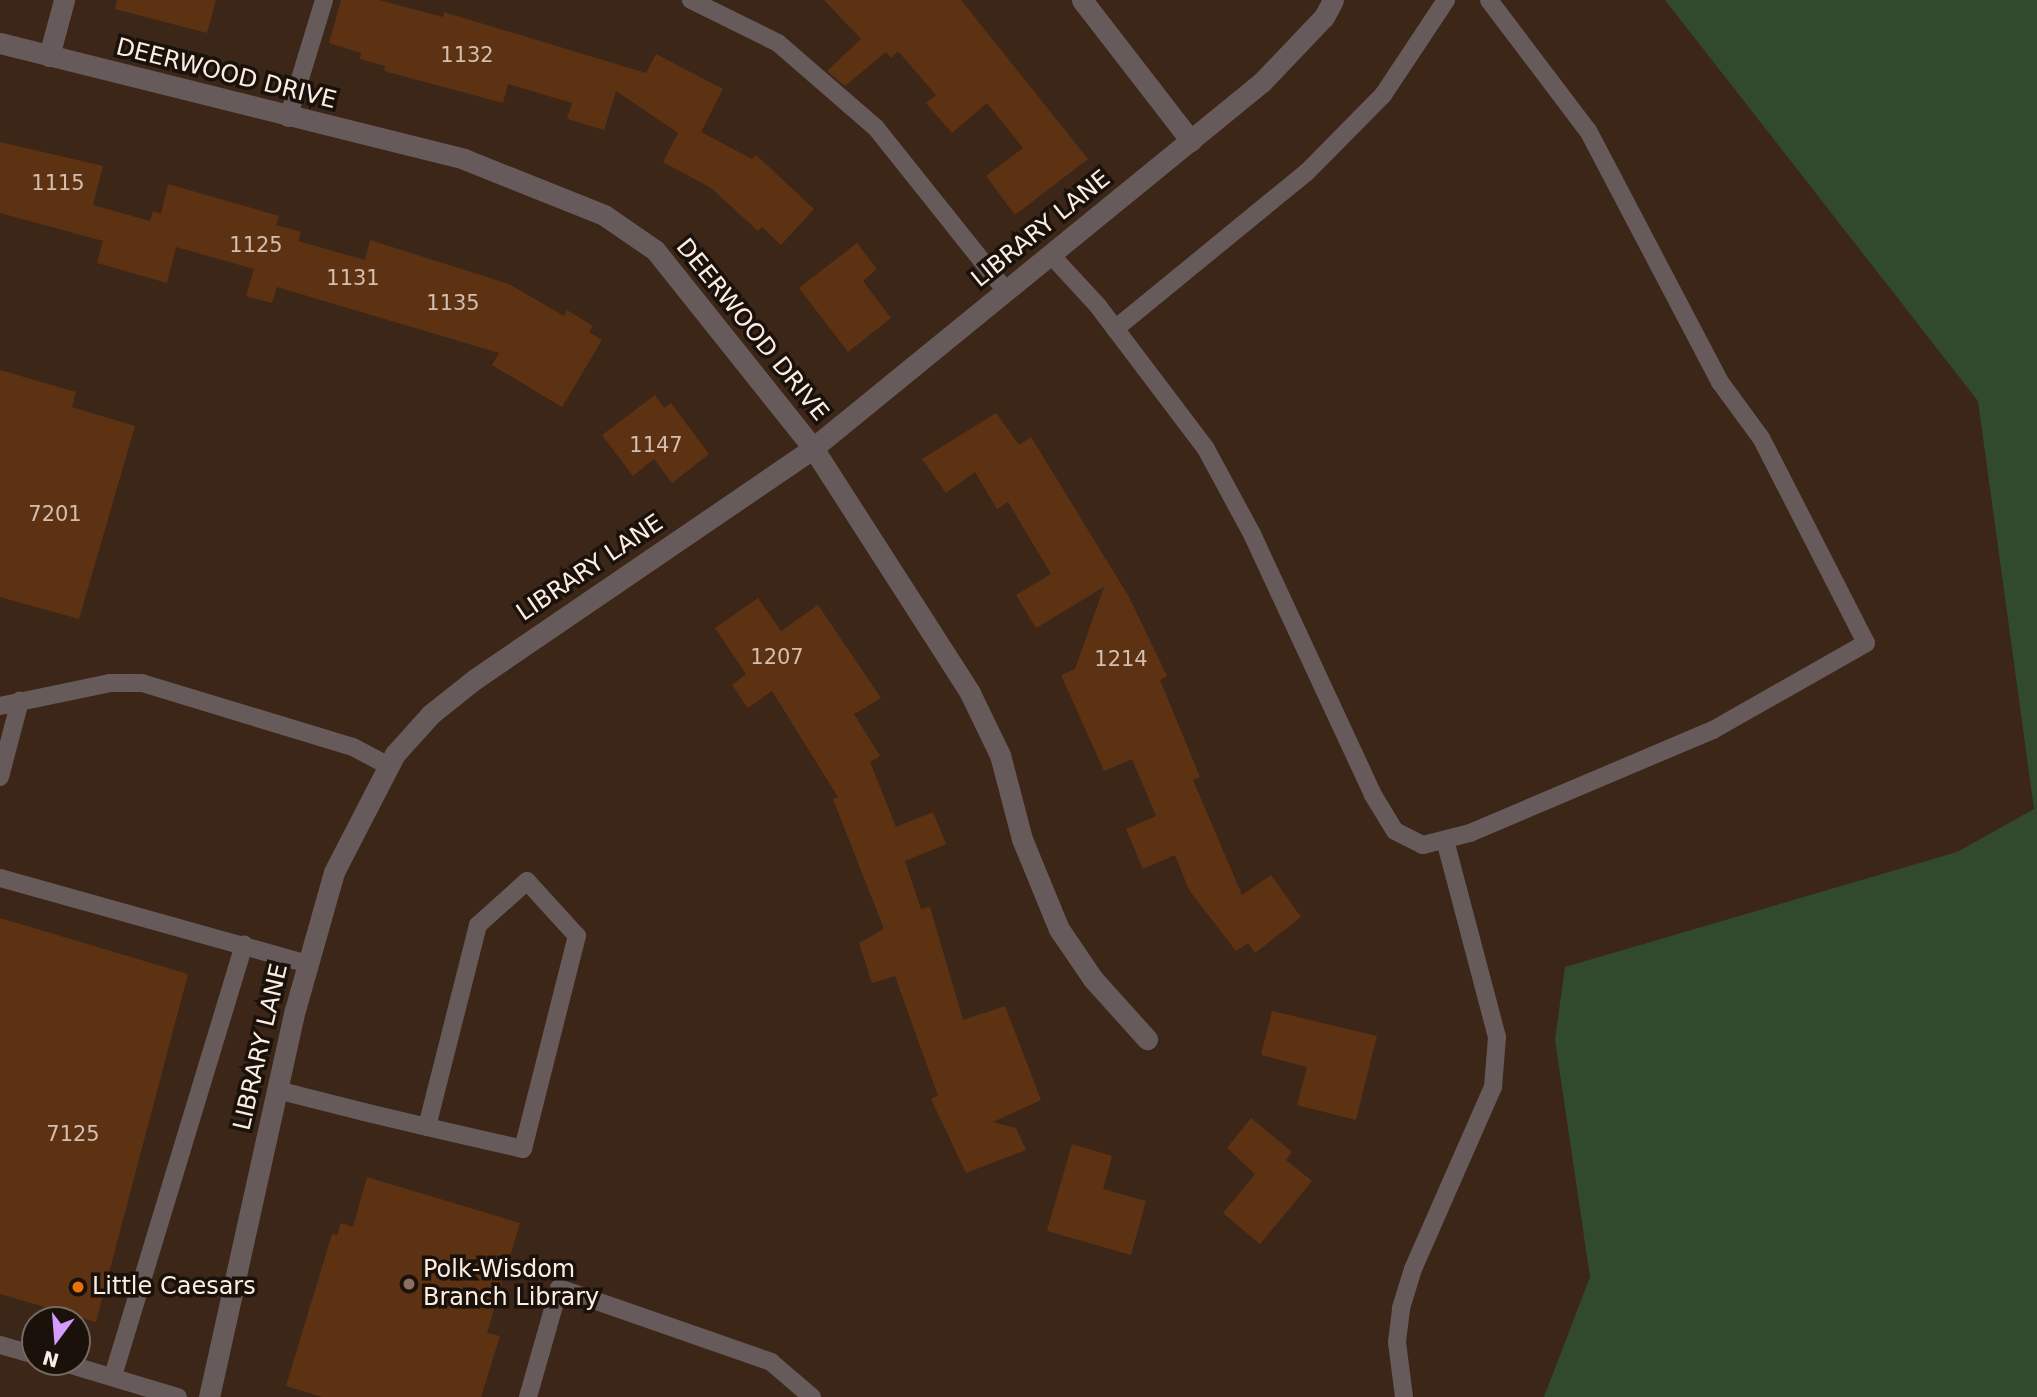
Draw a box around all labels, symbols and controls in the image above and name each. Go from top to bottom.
street label: DEERWOOD DRIVE [113,33,339,115]
house number: 1132 [440,42,494,68]
street label: LIBRARY LANE [966,164,1116,294]
house number: 1115 [31,170,85,196]
house number: 1125 [229,232,283,258]
street label: DEERWOOD DRIVE [670,233,834,427]
house number: 1131 [326,265,380,291]
house number: 1135 [426,290,480,316]
house number: 1147 [629,432,683,458]
house number: 7201 [28,501,82,527]
street label: LIBRARY LANE [512,509,668,627]
house number: 1207 [750,644,804,670]
house number: 1214 [1094,646,1148,672]
street label: LIBRARY LANE [228,961,294,1133]
house number: 7125 [46,1121,100,1147]
place label: Polk-Wisdom Branch Library [423,1256,599,1312]
place label: Little Caesars [92,1273,256,1301]
marker: Polk-Wisdom Branch Library [401,1276,417,1292]
marker: Little Caesars [70,1279,86,1295]
north arrow [21,1306,91,1376]
text: N [40,1346,61,1372]

